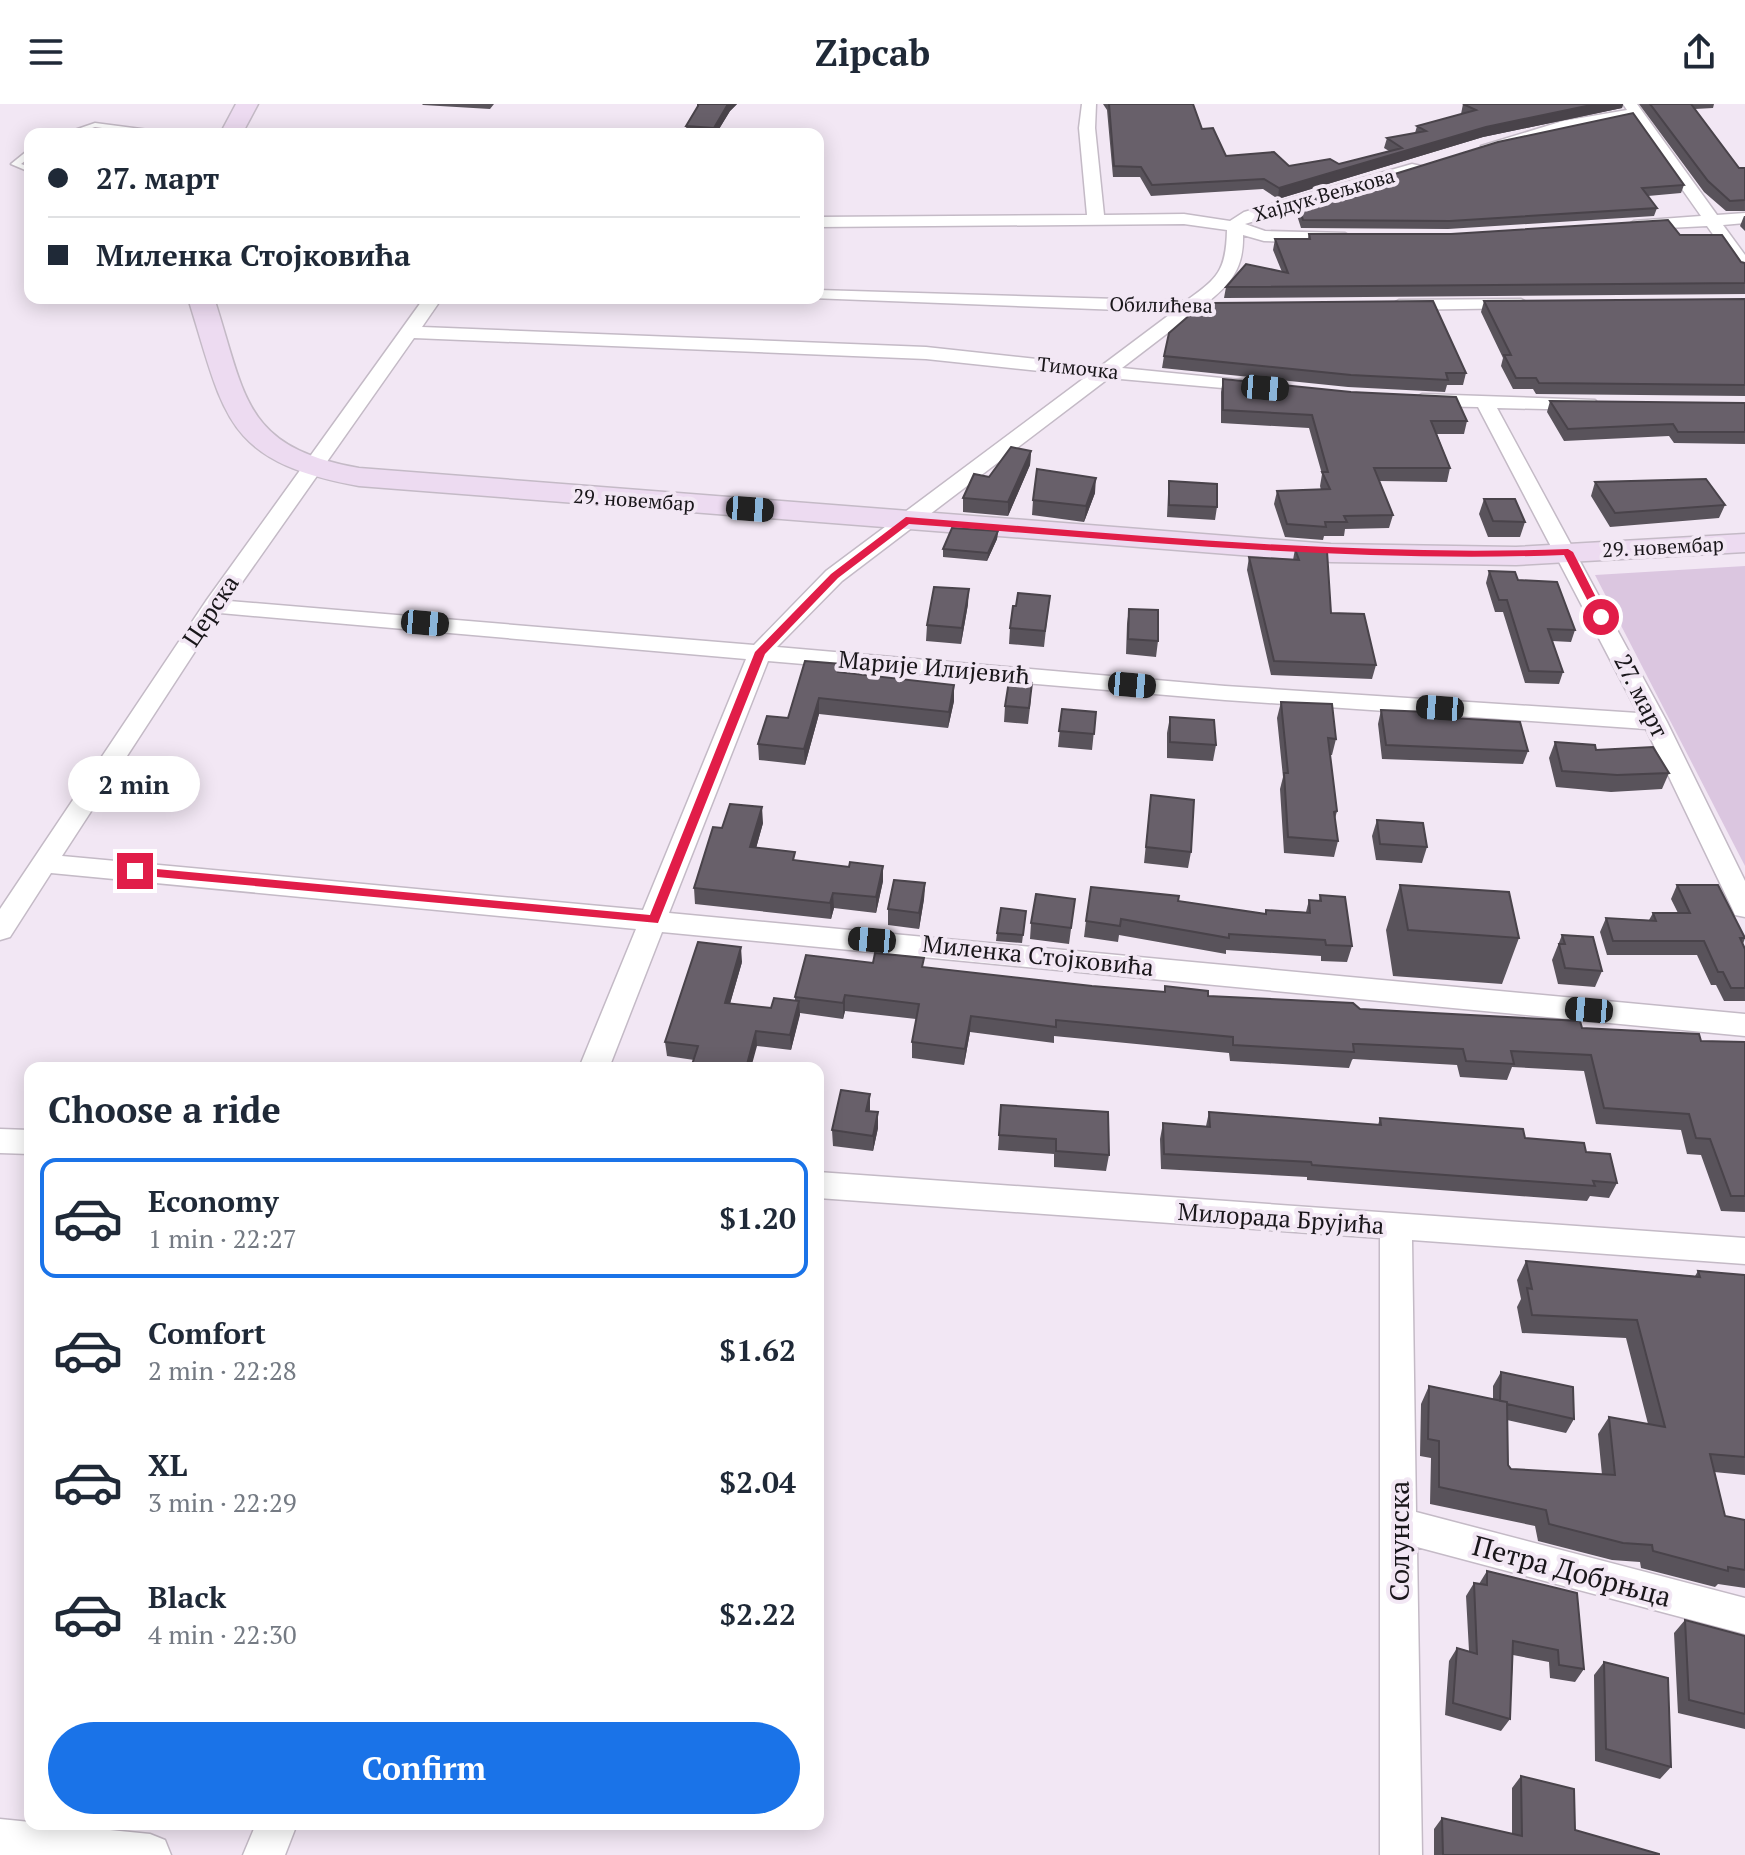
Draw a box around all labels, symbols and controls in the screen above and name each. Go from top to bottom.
text: Zipcab [815,29,930,76]
icon: menu [24,30,68,74]
icon: share [1677,30,1721,74]
text: 27. март [96,158,219,198]
street label: Хајдук Вељкова [1250,161,1398,228]
text: Миленка Стојковића [96,235,411,275]
street label: Обилићева [1109,290,1213,319]
street label: Тимочка [1036,350,1120,385]
car [1240,374,1290,402]
street label: 29. новембар [572,482,696,517]
car [725,495,775,523]
street label: 29. новембар [1601,530,1725,563]
street label: Церска [175,569,246,652]
route start [1583,599,1619,635]
car [400,609,450,637]
street label: Марије Илијевић [837,643,1031,691]
street label: 27. март [1607,648,1677,743]
car [1107,671,1157,699]
car [1415,694,1465,722]
callout: 2 min [69,755,201,811]
text: 2 min [98,767,170,801]
route end [117,853,153,889]
car [847,926,897,954]
street label: Миленка Стојковића [921,927,1155,983]
car [1564,996,1614,1024]
text: Choose a ride [48,1086,281,1133]
text: Economy [148,1181,279,1221]
icon: car [52,1182,124,1254]
street label: Милорада Брујића [1177,1195,1385,1241]
text: $1.20 [719,1198,796,1238]
text: 1 min · 22:27 [148,1221,297,1255]
text: Comfort [148,1313,266,1353]
icon: car [52,1314,124,1386]
text: $1.62 [719,1330,796,1370]
text: 2 min · 22:28 [148,1353,297,1387]
text: XL [148,1445,187,1485]
icon: car [52,1446,124,1518]
text: $2.04 [719,1462,796,1502]
street label: Солунска [1380,1481,1417,1602]
text: 3 min · 22:29 [148,1485,297,1519]
street label: Петра Добрњца [1469,1526,1675,1615]
text: Black [148,1577,226,1617]
icon: car [52,1578,124,1650]
text: $2.22 [719,1594,796,1634]
text: 4 min · 22:30 [148,1617,297,1651]
button: Confirm [48,1722,800,1814]

